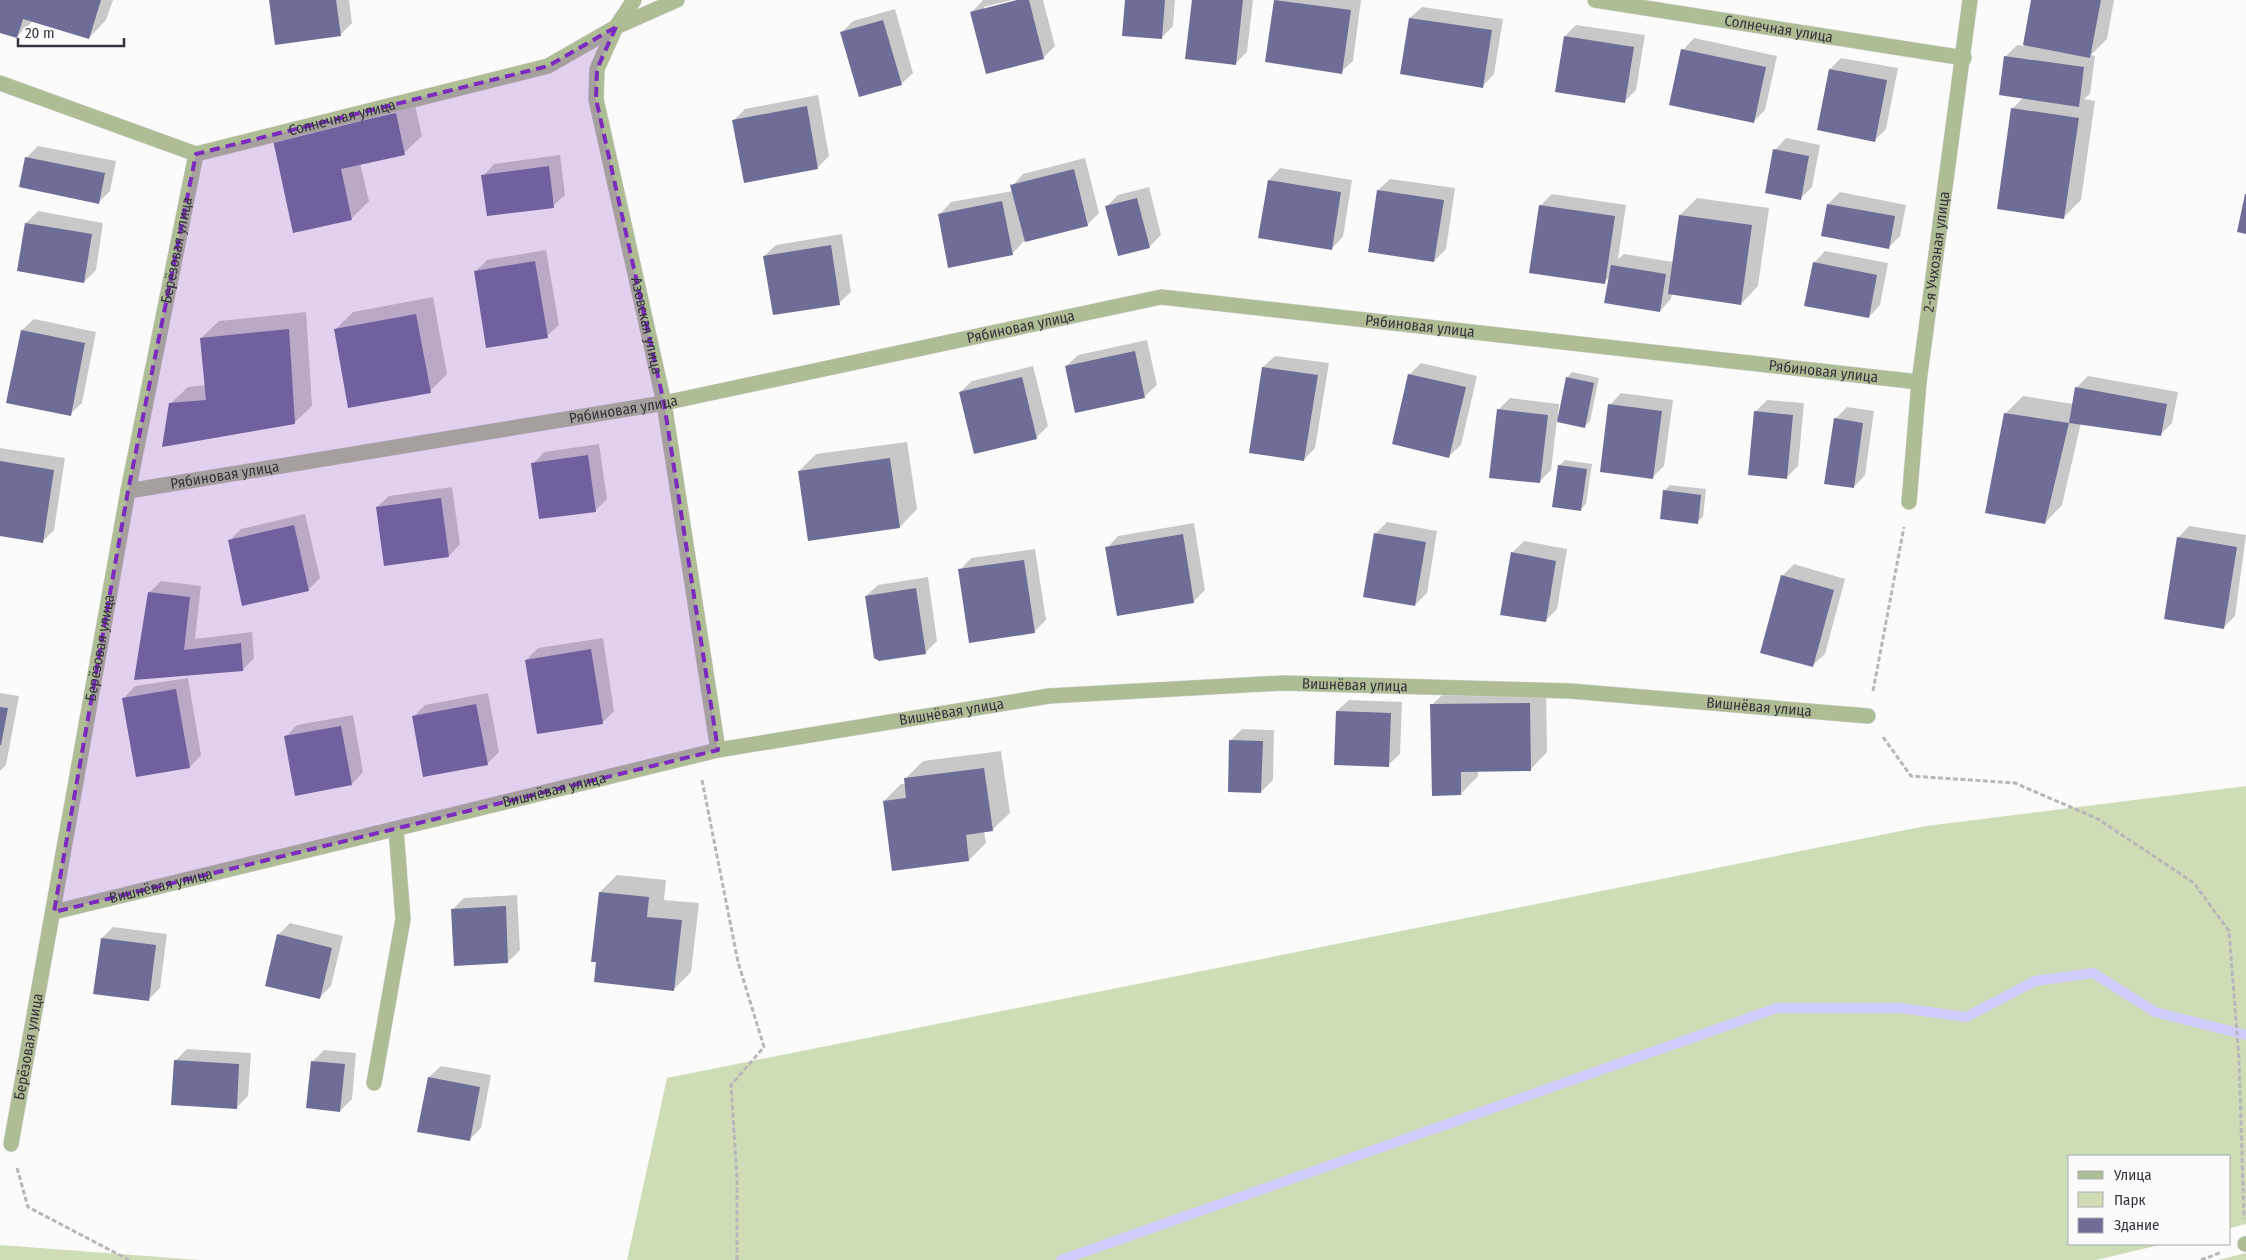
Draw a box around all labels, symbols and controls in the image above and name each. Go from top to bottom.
street label: Солнечная улица [1723,11,1834,46]
scale bar [18,15,124,47]
text: 20 m [25,24,55,42]
street label: Солнечная улица [287,95,397,140]
street label: 2-я Учхозная улица [1919,190,1953,313]
street label: Берёзовая улица [157,195,196,305]
street label: Азовская улица [627,276,666,376]
street label: Рябиновая улица [965,307,1076,347]
street label: Рябиновая улица [1364,311,1476,341]
street label: Рябиновая улица [1768,356,1879,386]
street label: Рябиновая улица [568,391,679,427]
street label: Рябиновая улица [169,457,280,493]
street label: Берёзовая улица [81,593,118,703]
street label: Вишнёвая улица [1302,675,1408,695]
street label: Вишнёвая улица [1706,693,1812,720]
street label: Вишнёвая улица [898,695,1005,729]
street label: Вишнёвая улица [501,769,608,811]
street label: Вишнёвая улица [107,865,214,907]
street label: Берёзовая улица [10,992,47,1101]
legend [2068,1155,2231,1245]
text: Улица [2113,1166,2152,1184]
text: Парк [2114,1191,2145,1209]
text: Здание [2114,1216,2160,1234]

